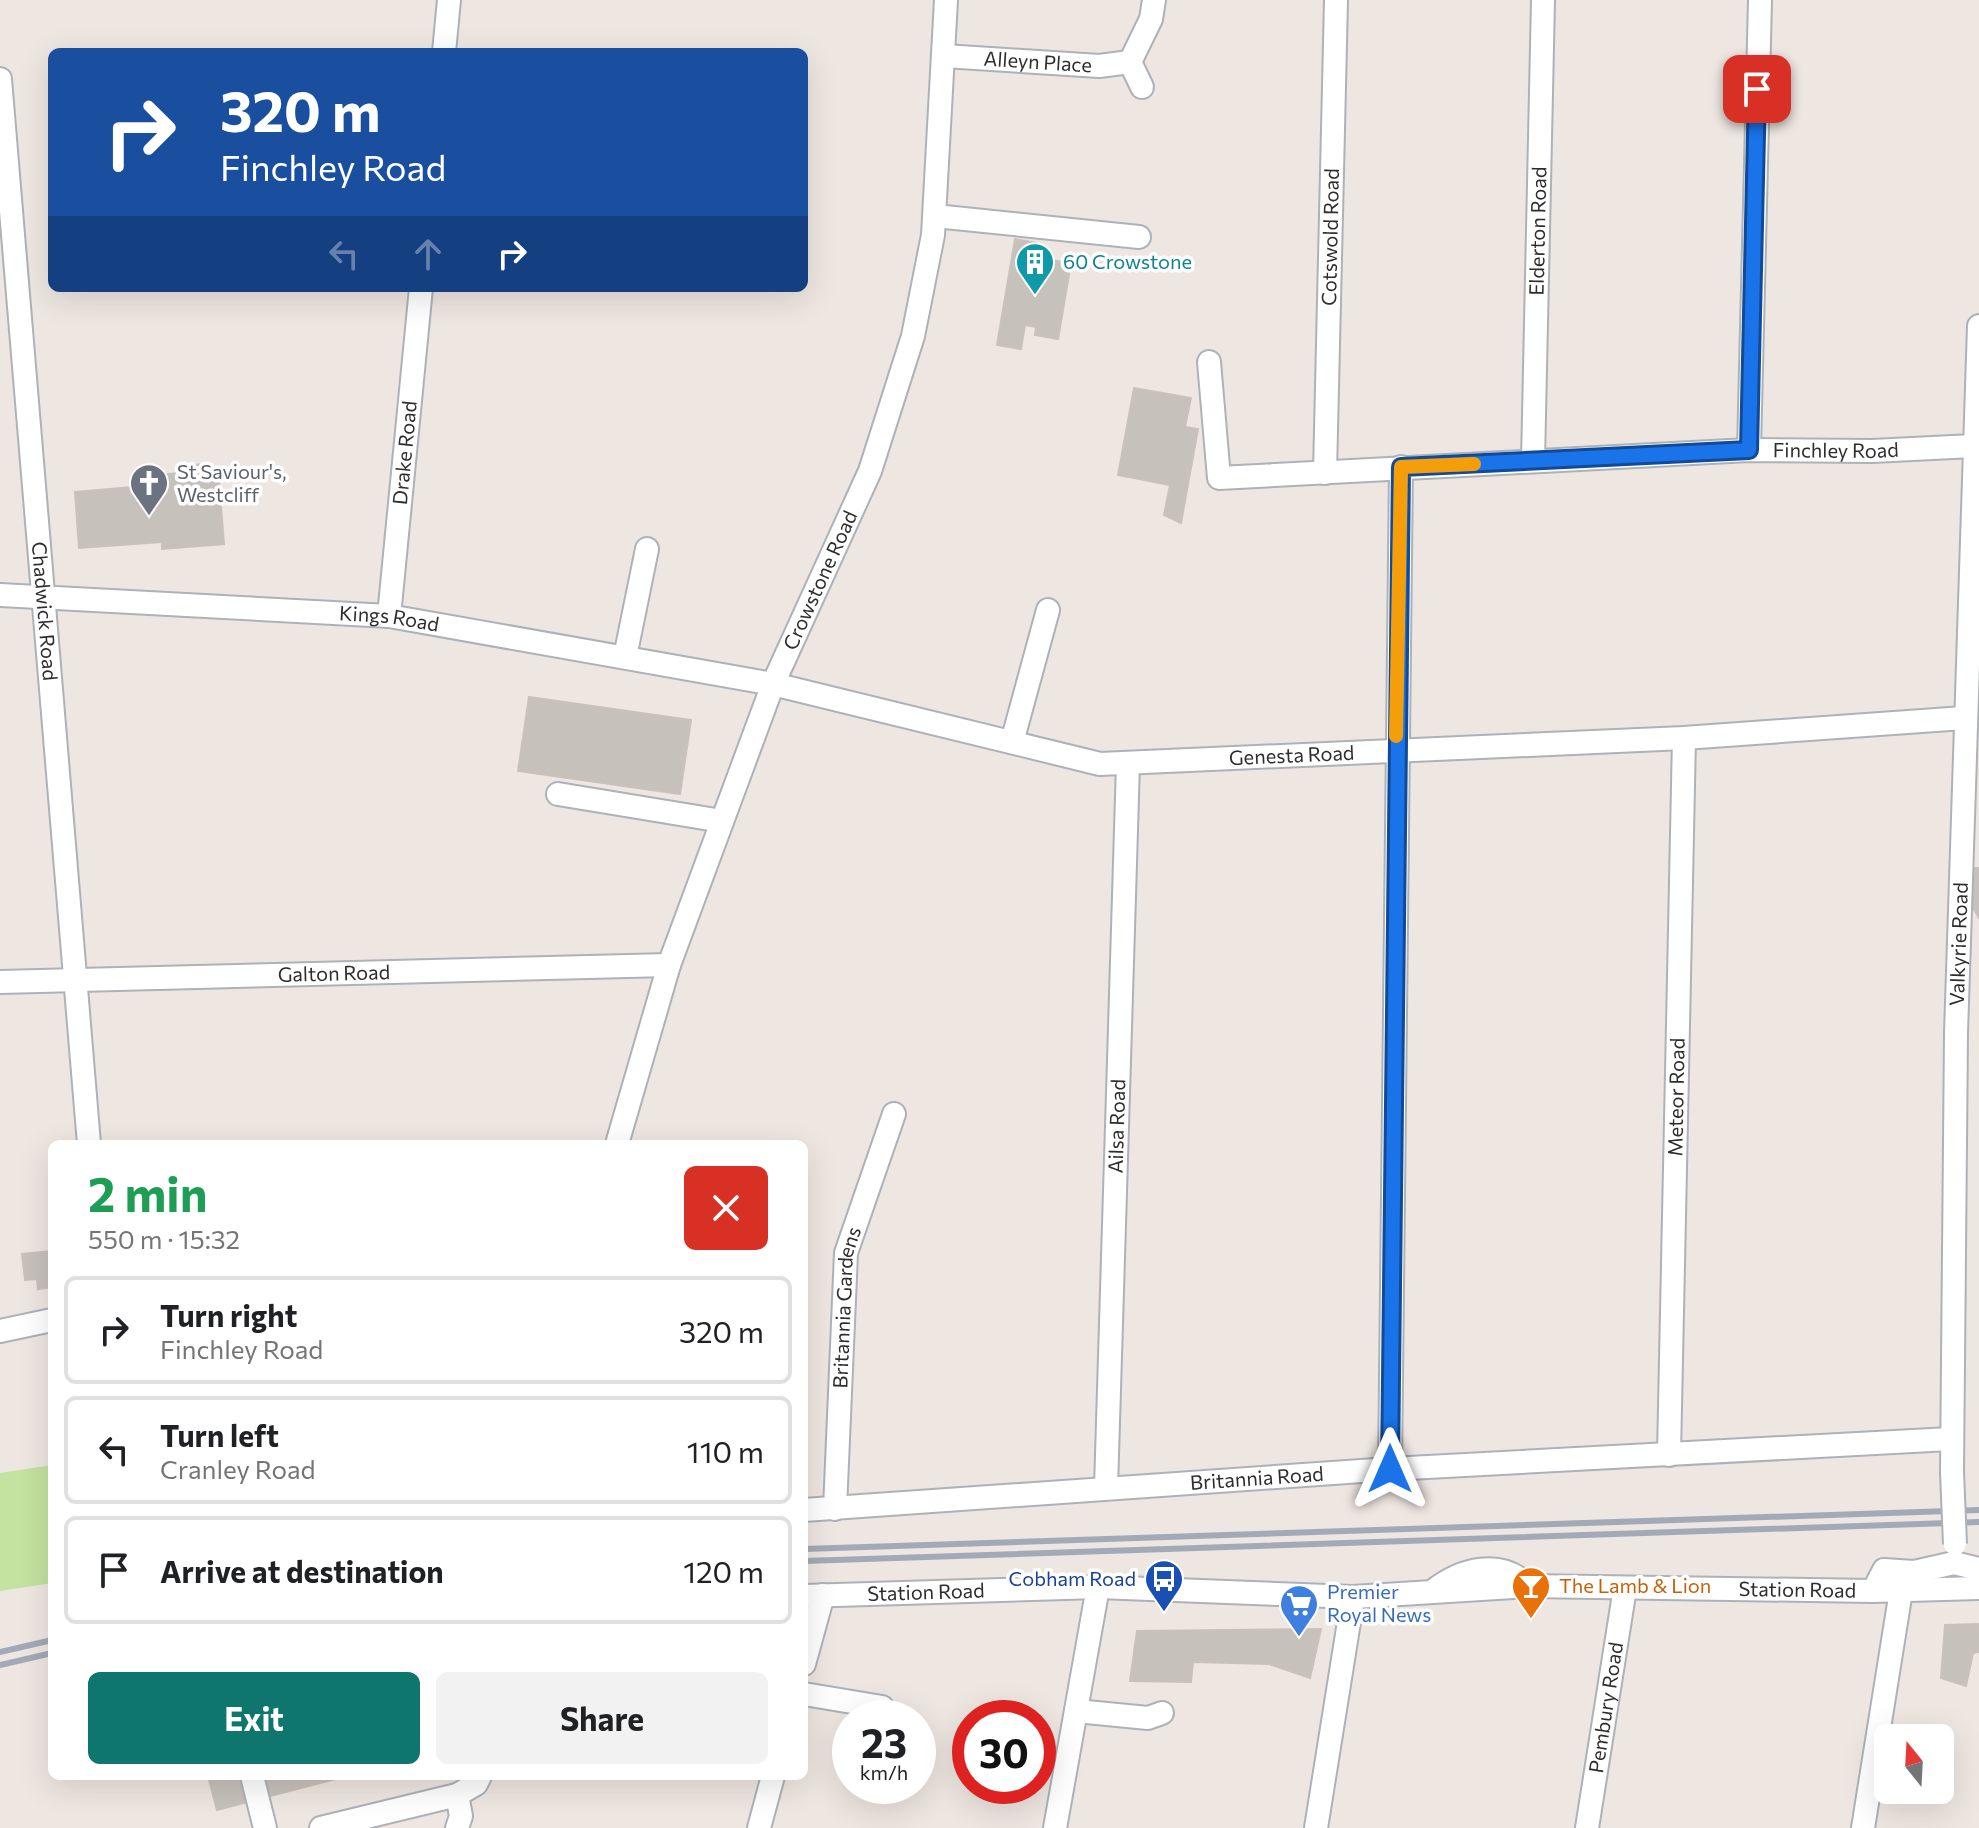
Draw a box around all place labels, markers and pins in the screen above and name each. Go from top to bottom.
pin [1723,55,1791,123]
building icon: 60 Crowstone [1014,241,1056,296]
place label: 60 Crowstone [1063,249,1192,273]
place label: St Saviour's, Westcliff [177,459,287,506]
church icon: St Saviour's, Westcliff [128,462,170,517]
bus stop icon: Cobham Road [1143,1558,1185,1613]
bar icon: The Lamb & Lion [1510,1565,1552,1620]
place label: Cobham Road [1009,1566,1136,1590]
place label: The Lamb & Lion [1559,1573,1711,1597]
place label: Premier Royal News [1327,1579,1431,1626]
supermarket icon: Premier Royal News [1278,1583,1320,1638]

